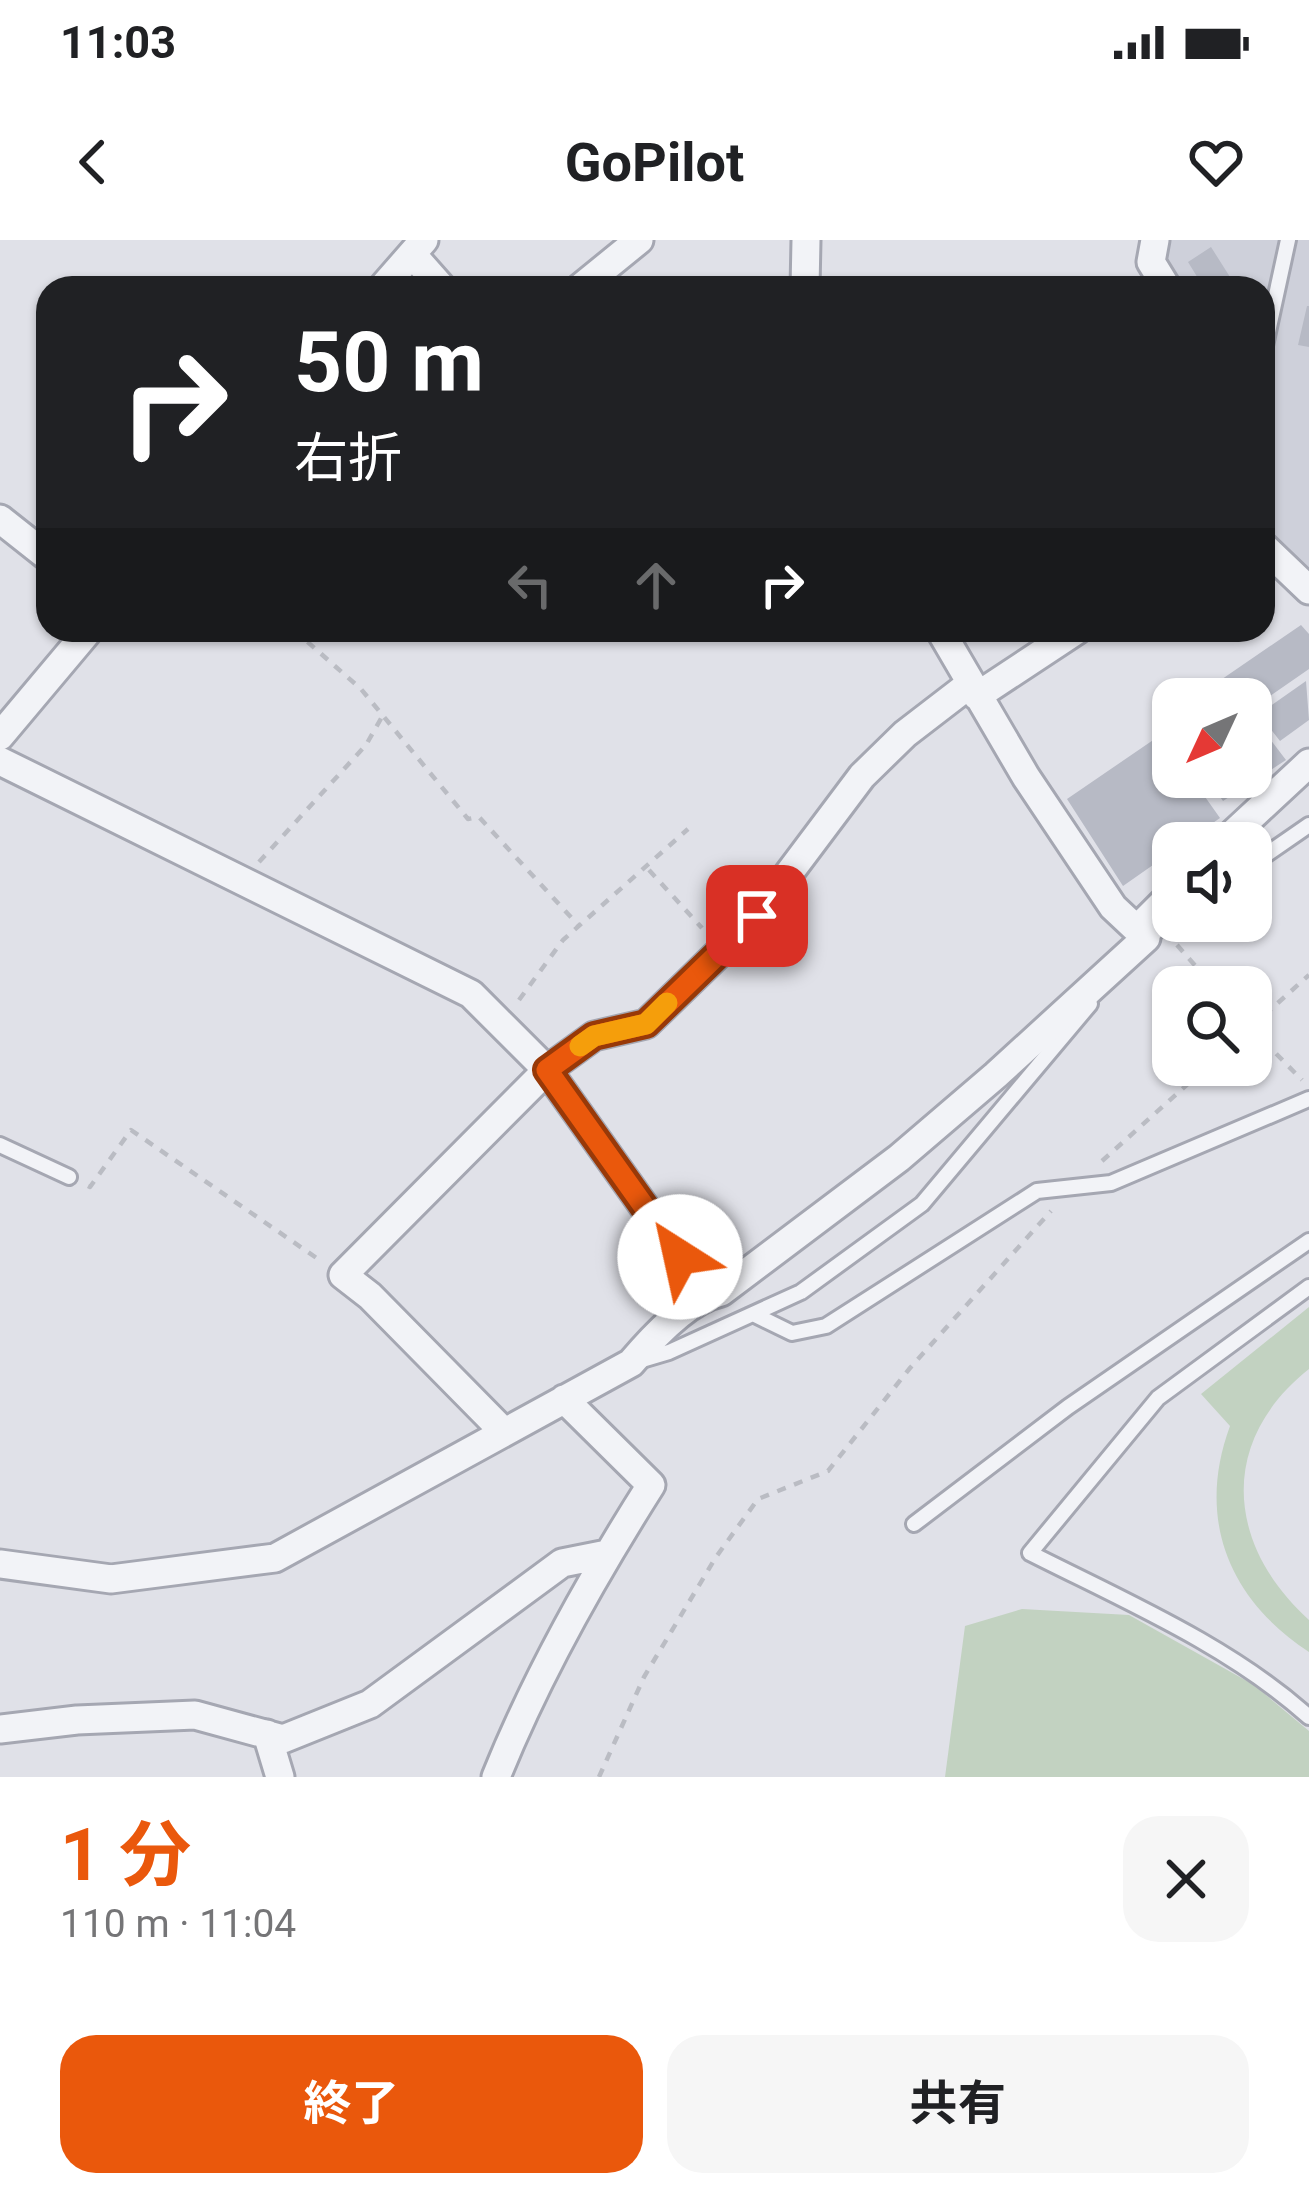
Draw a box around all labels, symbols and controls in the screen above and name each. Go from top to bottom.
text: 11:03 [60,16,176,69]
icon: back [60,129,126,195]
icon: heart [1183,129,1249,195]
text: GoPilot [565,131,744,194]
text: 50 m [294,313,484,412]
icon: right [96,324,252,480]
text: 右折 [294,427,402,490]
icon: left [497,552,563,618]
icon: ahead [623,552,689,618]
icon: right [749,552,815,618]
north arrow [1152,678,1272,798]
map controls [1152,678,1272,1086]
button: sound [1152,822,1272,942]
pin [706,865,808,967]
icon: arrive [724,883,790,949]
button: search [1152,966,1272,1086]
position arrow [617,1194,743,1320]
text: 1 分 [60,1813,191,1898]
button: close [1123,1816,1249,1942]
text: 110 m · 11:04 [60,1901,296,1947]
button: 終了 [60,2035,643,2173]
button: 共有 [667,2035,1249,2173]

